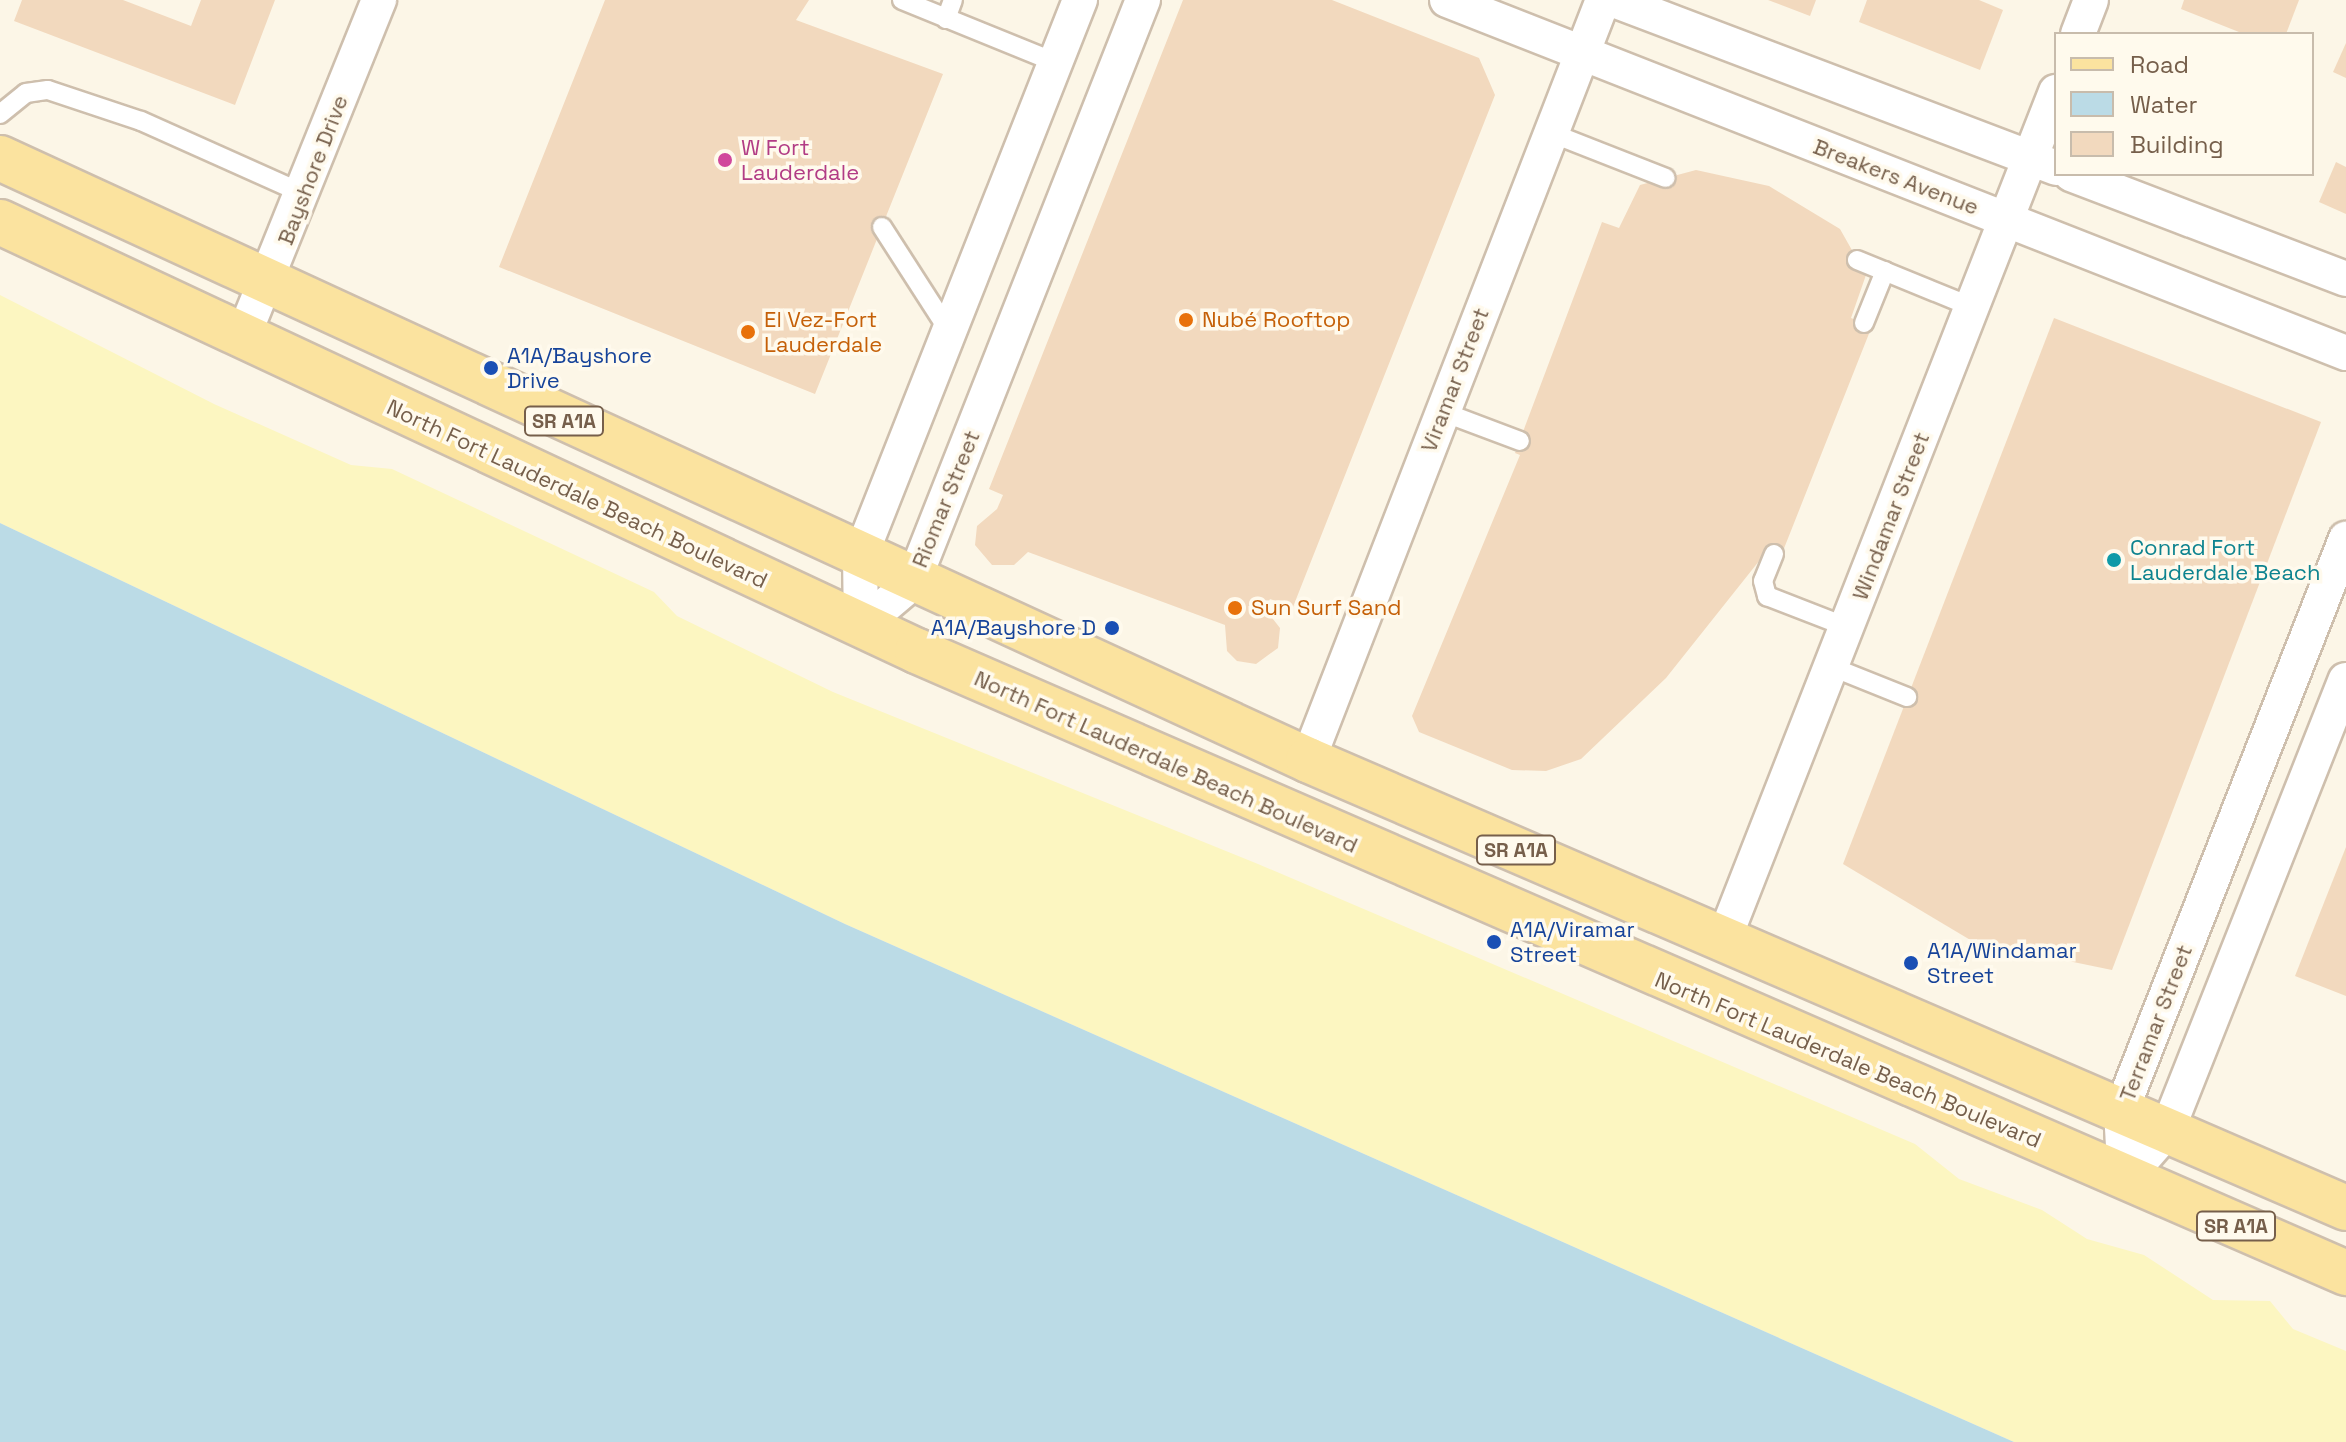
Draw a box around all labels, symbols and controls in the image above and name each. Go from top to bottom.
legend [2054,32,2314,176]
text: Road [2130,49,2189,80]
text: Water [2130,89,2198,120]
street label: Bayshore Drive [272,91,354,249]
text: Building [2130,129,2224,160]
street label: Breakers Avenue [1809,133,1983,221]
place label: W Fort Lauderdale [741,134,859,186]
marker: W Fort Lauderdale [716,151,734,169]
street label: Viramar Street [1415,304,1495,456]
place label: El Vez-Fort Lauderdale [764,306,882,358]
place label: Nubé Rooftop [1202,307,1350,333]
marker: Nubé Rooftop [1177,311,1195,329]
marker: El Vez-Fort Lauderdale [739,323,757,341]
place label: A1A/Bayshore Drive [507,342,652,394]
marker: A1A/Bayshore Drive [482,359,500,377]
street label: North Fort Lauderdale Beach Boulevard [382,394,772,594]
road number: SR A1A [522,405,606,437]
street label: Riomar Street [906,427,986,571]
street label: Windamar Street [1847,428,1935,604]
place label: Conrad Fort Lauderdale Beach [2130,534,2320,586]
marker: Conrad Fort Lauderdale Beach [2105,551,2123,569]
place label: Sun Surf Sand [1251,595,1402,621]
marker: Sun Surf Sand [1226,599,1244,617]
place label: A1A/Bayshore D [931,615,1096,641]
marker: A1A/Bayshore D [1103,619,1121,637]
street label: North Fort Lauderdale Beach Boulevard [970,665,1362,859]
road number: SR A1A [1474,834,1558,866]
place label: A1A/Viramar Street [1510,916,1635,968]
marker: A1A/Viramar Street [1485,933,1503,951]
place label: A1A/Windamar Street [1927,937,2077,988]
street label: Terramar Street [2114,941,2198,1105]
marker: A1A/Windamar Street [1902,954,1920,972]
street label: North Fort Lauderdale Beach Boulevard [1651,966,2045,1154]
road number: SR A1A [2194,1210,2278,1242]

